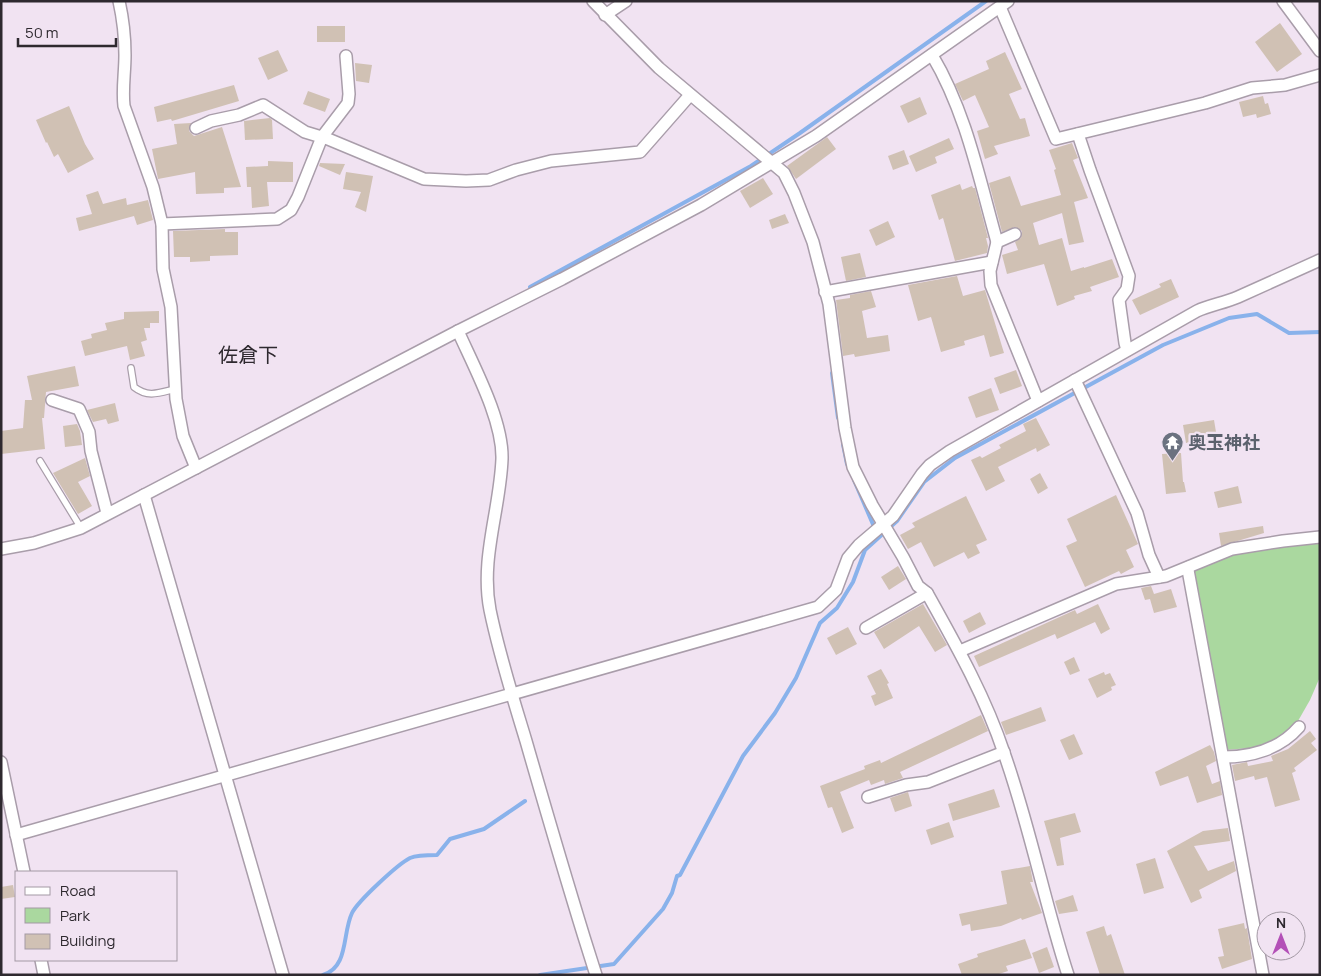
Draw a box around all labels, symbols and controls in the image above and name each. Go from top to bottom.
scale bar [18,15,115,47]
text: 50 m [25,22,59,43]
district label: 佐倉下 [218,341,278,368]
place label: 奥玉神社 [1188,430,1260,454]
temple icon: 奥玉神社 [1160,431,1184,462]
legend [15,871,178,961]
text: Road [60,880,96,901]
text: Park [60,905,90,926]
north arrow [1256,911,1306,961]
text: N [1276,913,1286,932]
text: Building [60,930,115,951]

